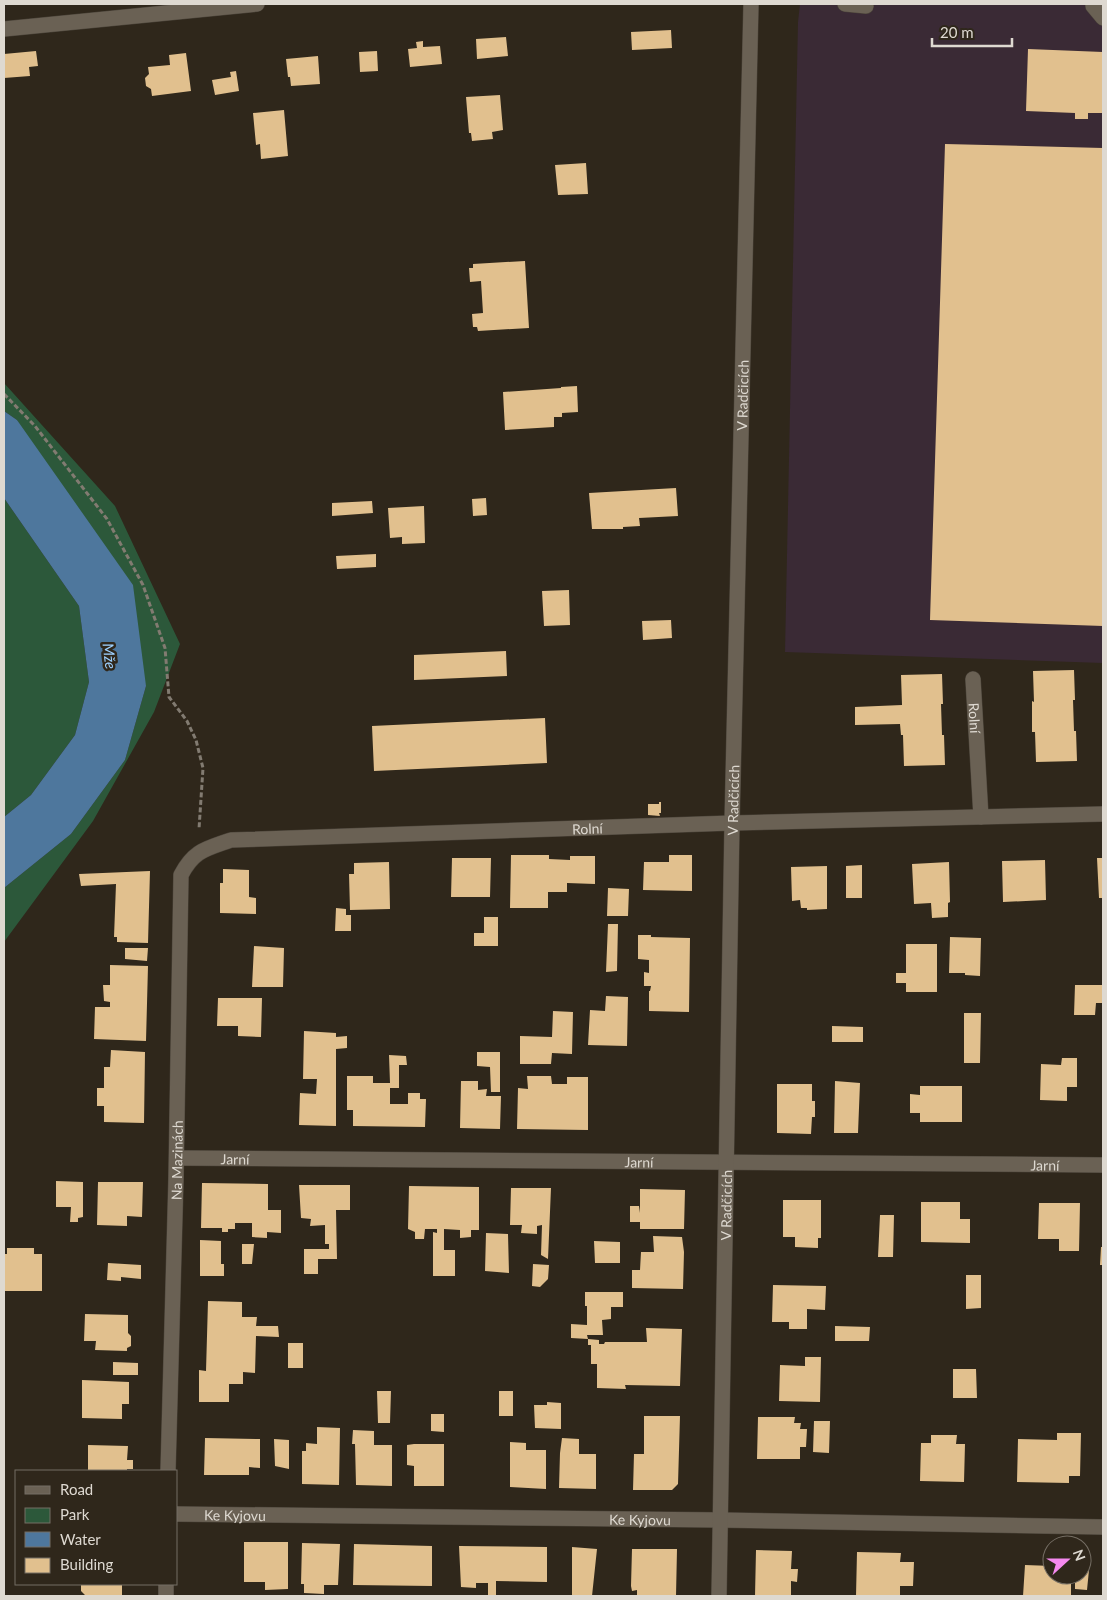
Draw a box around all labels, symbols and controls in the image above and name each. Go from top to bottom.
scale bar [932,15,1012,47]
text: 20 m [940,23,974,41]
street label: V Radčicích [733,360,751,431]
water label: Mže [99,642,121,670]
street label: Rolní [966,702,985,734]
street label: V Radčicích [723,765,742,836]
street label: Rolní [572,819,604,837]
street label: Na Mazinách [167,1120,185,1200]
street label: Jarní [220,1150,250,1167]
street label: Jarní [624,1153,654,1170]
street label: Jarní [1030,1156,1060,1173]
street label: V Radčicích [716,1170,735,1241]
legend [15,1470,178,1585]
text: Road [60,1480,93,1498]
text: Park [60,1505,90,1523]
street label: Ke Kyjovu [204,1506,266,1523]
street label: Ke Kyjovu [609,1510,671,1528]
text: Water [60,1530,101,1548]
north arrow [1042,1535,1092,1585]
text: N [1070,1547,1089,1563]
text: Building [60,1555,113,1573]

